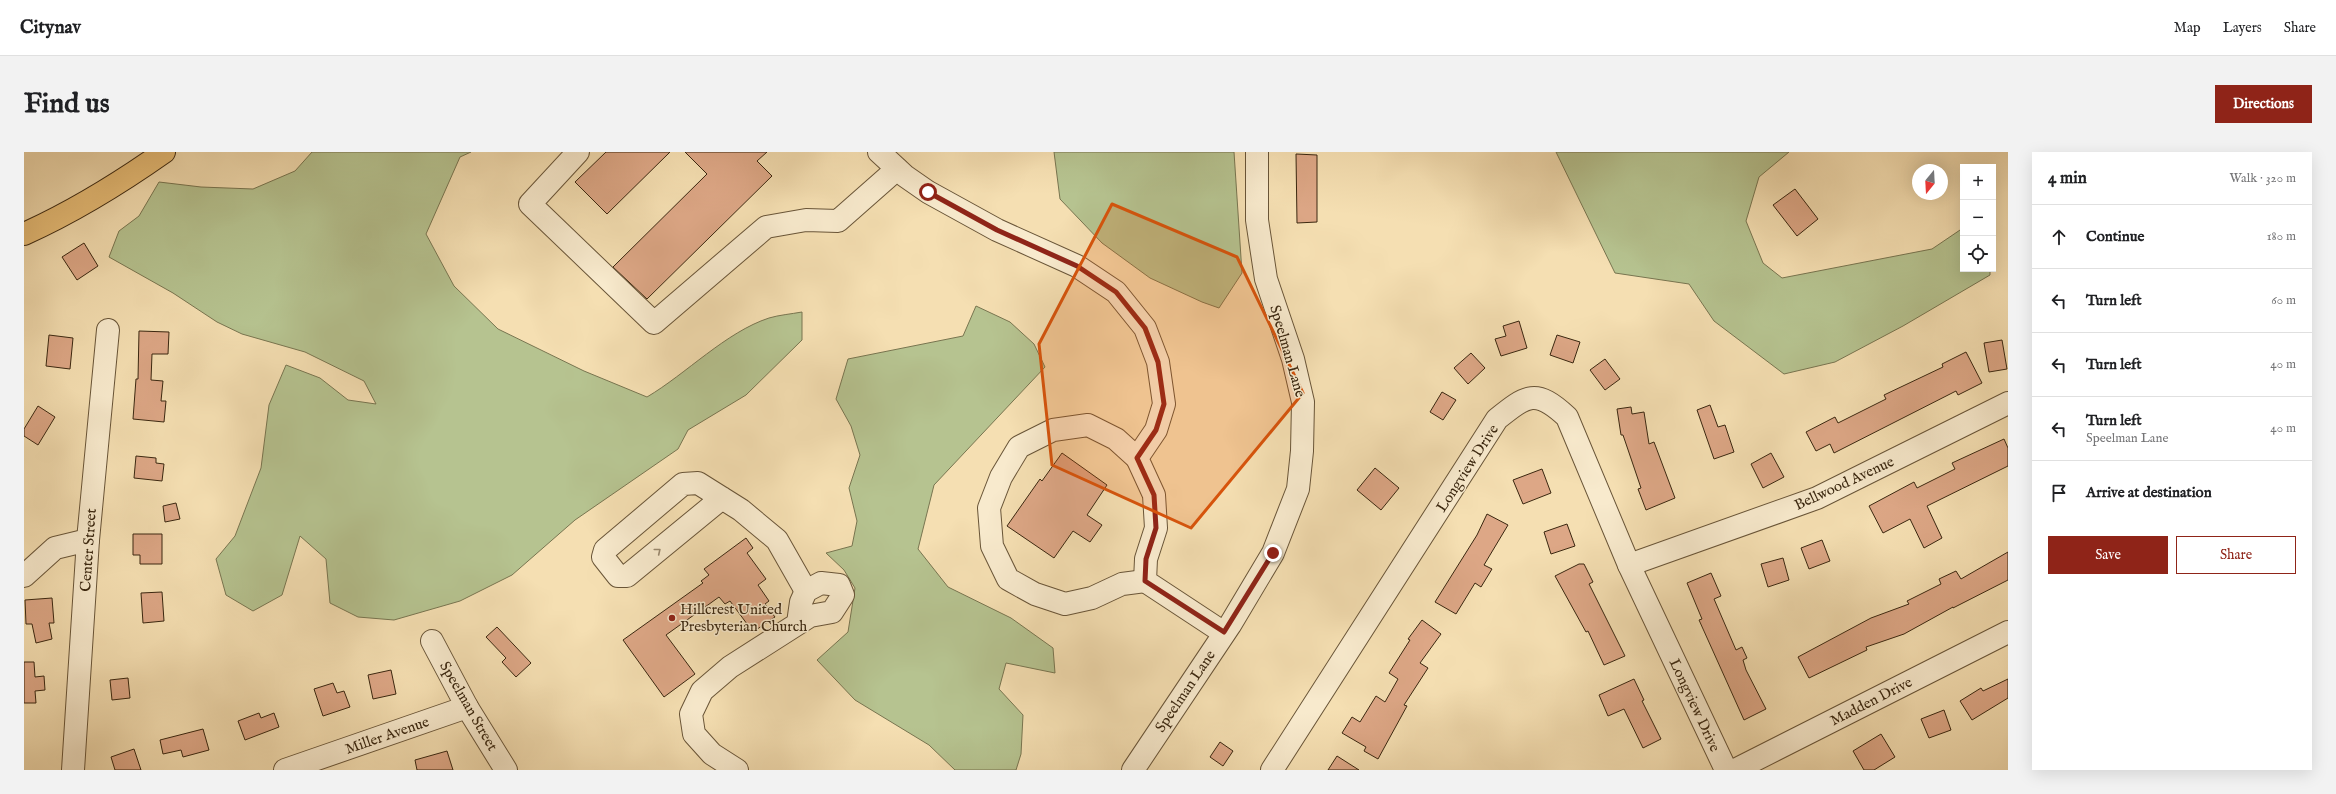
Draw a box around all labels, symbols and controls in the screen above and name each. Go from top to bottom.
text: Citynav [20,16,81,40]
text: Map [2174,19,2201,37]
text: Layers [2223,19,2262,37]
text: Share [2284,19,2316,37]
button: Directions [2215,85,2312,123]
text: Find us [24,87,110,122]
north arrow [1912,164,1948,200]
map controls [1960,164,1996,272]
button: + [1960,164,1996,200]
text: 4 min [2048,168,2087,189]
text: Walk · 320 m [2230,170,2296,187]
route start [919,183,937,201]
button: − [1960,200,1996,236]
icon: ahead [2048,226,2070,248]
text: Continue [2086,227,2144,246]
text: 180 m [2267,228,2296,245]
button: locate [1960,236,1996,272]
icon: left [2048,290,2070,312]
text: Turn left [2086,291,2142,310]
text: 60 m [2271,292,2296,309]
street label: Speelman Lane [1265,303,1310,400]
icon: left [2048,354,2070,376]
text: Turn left [2086,355,2142,374]
text: 40 m [2270,356,2296,373]
text: Turn left [2086,411,2142,430]
icon: left [2048,418,2070,440]
text: 40 m [2270,420,2296,437]
street label: Longview Drive [1432,421,1503,516]
text: Speelman Lane [2086,430,2168,447]
street label: Bellwood Avenue [1791,452,1897,515]
icon: arrive [2048,482,2070,504]
text: Arrive at destination [2086,483,2212,502]
street label: Center Street [76,508,101,592]
button: Save [2048,536,2168,574]
button: Share [2176,536,2296,574]
route end [1264,544,1282,562]
one-way arrow [653,549,660,556]
place label: Hillcrest United Presbyterian Church [680,600,807,636]
marker: Hillcrest United Presbyterian Church [667,613,677,623]
street label: Speelman Lane [1151,646,1220,736]
street label: Longview Drive [1665,656,1725,755]
street label: Speelman Street [435,658,502,754]
street label: Madden Drive [1827,673,1916,730]
street label: Miller Avenue [343,712,432,759]

